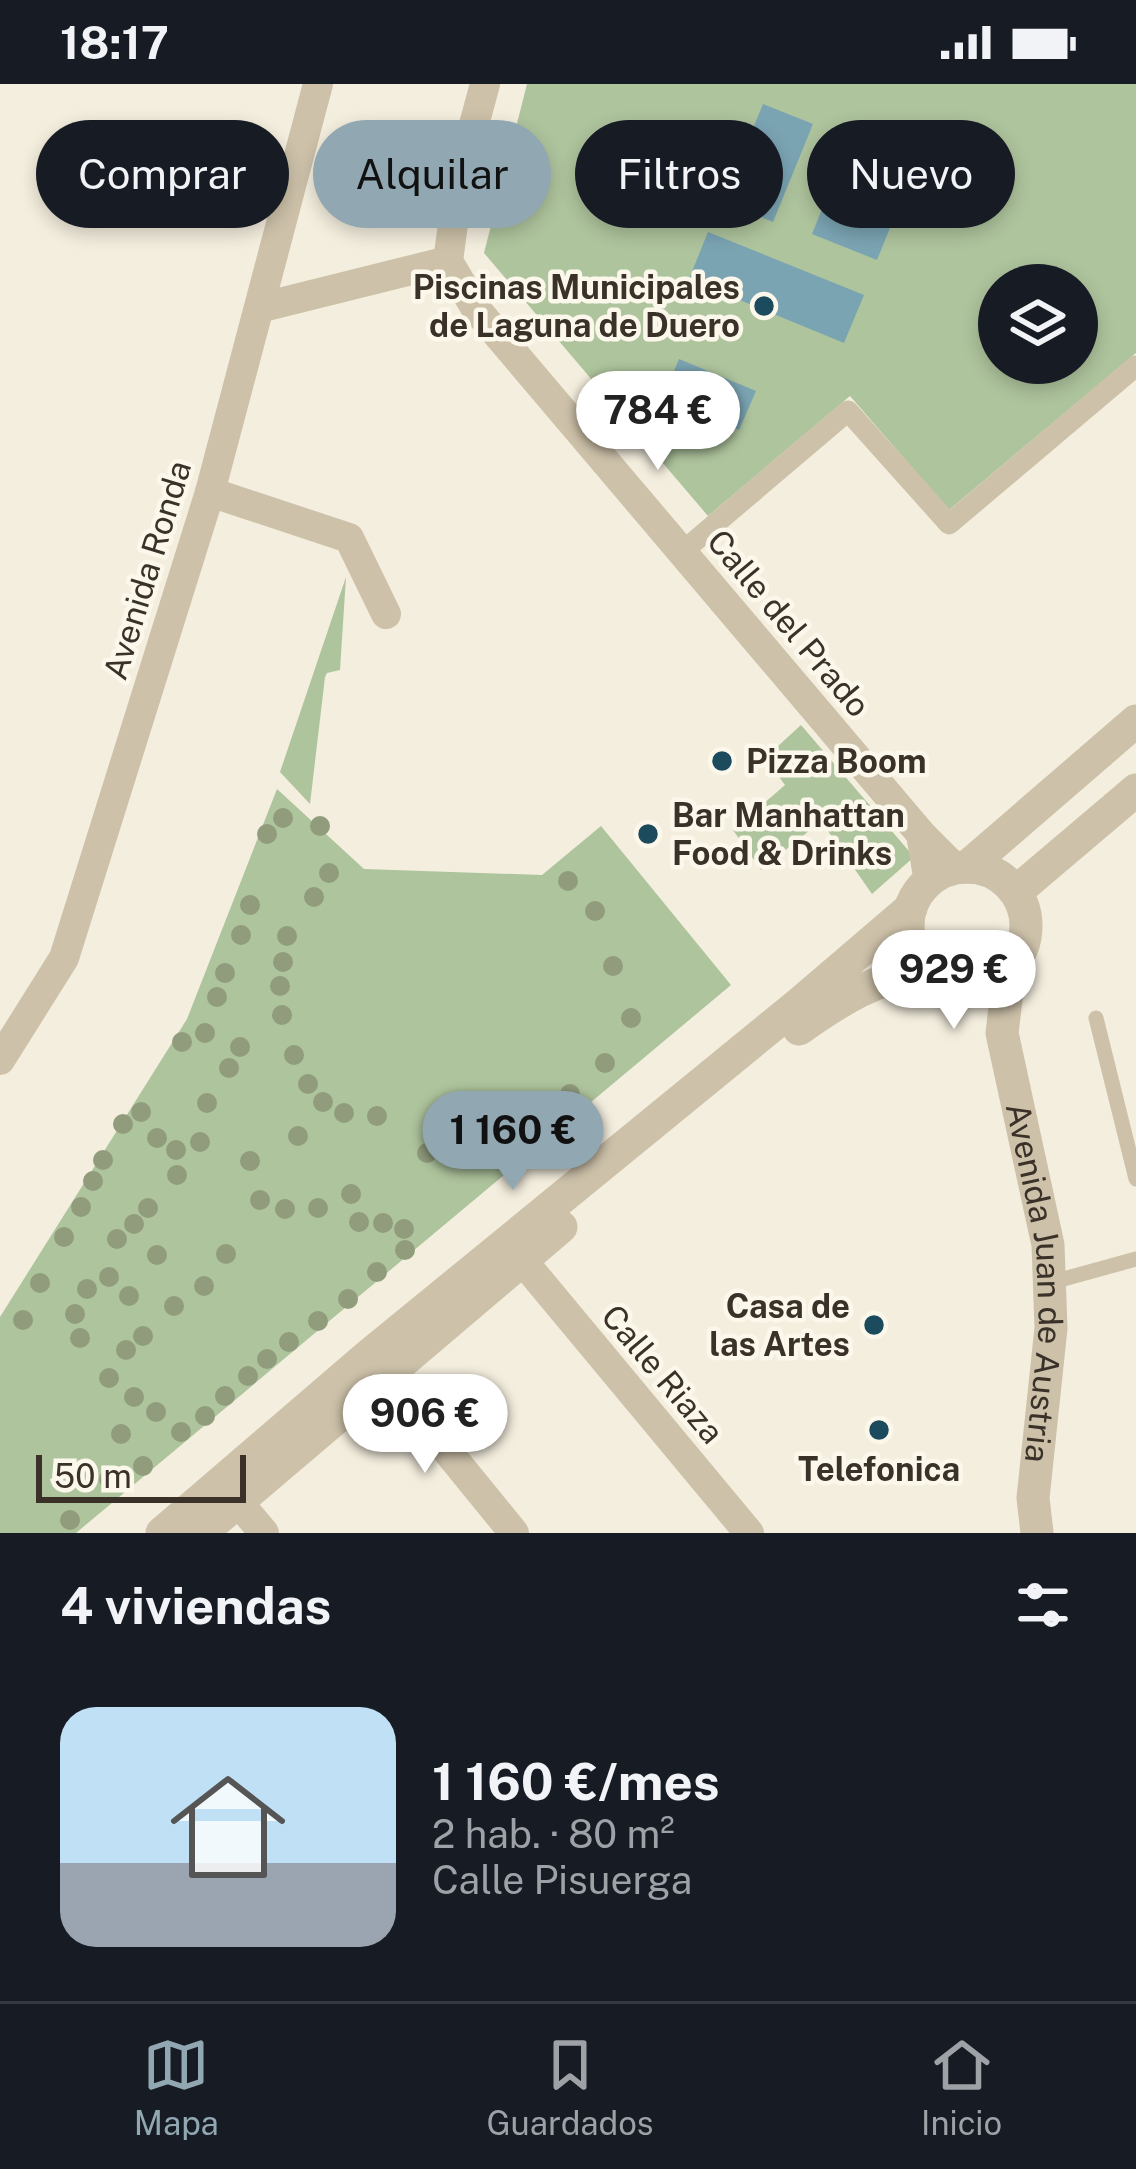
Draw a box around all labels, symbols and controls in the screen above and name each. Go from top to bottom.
text: 18:17 [60,16,169,69]
chip: Comprar [36,120,289,228]
chip: Alquilar [313,120,551,228]
chip: Filtros [575,120,783,228]
chip: Nuevo [807,120,1015,228]
map controls [978,264,1098,384]
button: layers [978,264,1098,384]
place label: Piscinas Municipales de Laguna de Duero [413,268,740,344]
marker: Piscinas Municipales de Laguna de Duero [751,293,777,319]
pin: 784 € [574,371,742,473]
text: 784 € [603,387,713,433]
street label: Avenida Ronda [96,456,198,684]
street label: Calle del Prado [700,522,878,724]
place label: Pizza Boom [746,742,926,780]
marker: Pizza Boom [709,748,735,774]
place label: Bar Manhattan Food & Drinks [672,796,905,872]
marker: Bar Manhattan Food & Drinks [635,821,661,847]
pin: 929 € [870,930,1038,1032]
text: 929 € [899,946,1009,992]
pin: 1 160 € [402,1091,624,1193]
street label: Avenida Juan de Austria [999,1099,1070,1465]
text: 1 160 € [449,1107,577,1153]
place label: Casa de las Artes [709,1287,850,1363]
street label: Calle Riaza [594,1297,732,1451]
marker: Casa de las Artes [861,1312,887,1338]
pin: 906 € [341,1374,509,1476]
text: 906 € [370,1390,480,1436]
marker: Telefonica [866,1417,892,1443]
scale bar [36,1449,246,1502]
place label: Telefonica [798,1450,960,1488]
text: 50 m [54,1457,132,1495]
icon: filters [1010,1572,1076,1638]
text: 4 viviendas [60,1576,331,1635]
text: 1 160 €/mes [432,1752,720,1811]
icon: home [156,1755,300,1899]
text: 2 hab. · 80 m² [432,1811,675,1857]
text: Calle Pisuerga [432,1857,692,1903]
tab: Mapa [134,2032,219,2142]
tab: Guardados [486,2032,654,2142]
tab: Inicio [921,2032,1002,2142]

